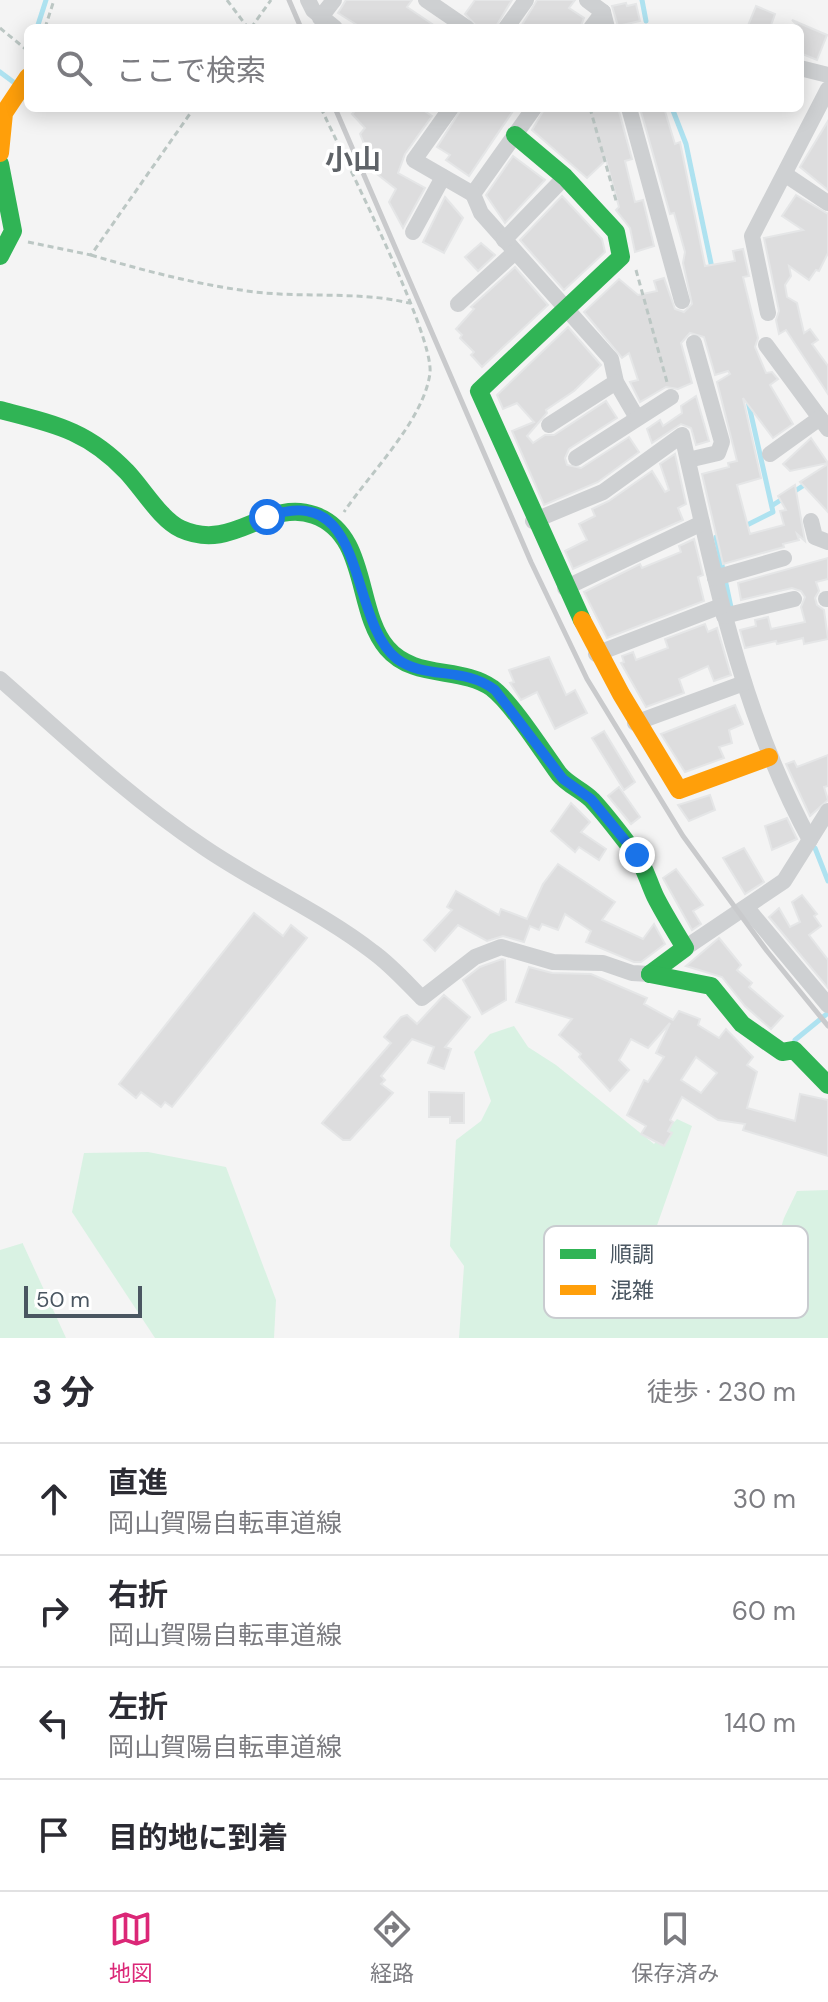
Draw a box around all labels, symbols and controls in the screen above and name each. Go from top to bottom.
search box [24,24,804,112]
icon: search [52,46,96,90]
text: ここで検索 [116,51,266,90]
district label: 小山 [325,141,381,178]
route start [249,499,285,535]
route end [619,837,655,873]
legend [544,1226,808,1318]
text: 順調 [610,1240,654,1269]
text: 混雑 [610,1276,654,1305]
scale bar [24,1282,142,1318]
text: 50 m [36,1285,90,1314]
text: 3 分 [32,1370,95,1415]
text: 徒歩 · 230 m [647,1375,796,1409]
text: 直進 [108,1463,168,1502]
icon: ahead [32,1477,76,1521]
text: 30 m [733,1482,796,1516]
text: 岡山賀陽自転車道線 [108,1506,342,1540]
text: 右折 [108,1575,168,1614]
icon: right [32,1589,76,1633]
text: 60 m [732,1594,796,1628]
text: 岡山賀陽自転車道線 [108,1618,342,1652]
text: 左折 [108,1687,168,1726]
icon: left [32,1701,76,1745]
text: 140 m [724,1706,796,1740]
text: 岡山賀陽自転車道線 [108,1730,342,1764]
icon: arrive [32,1813,76,1857]
text: 目的地に到着 [108,1818,288,1857]
tab: 地図 [109,1907,153,1988]
tab: 経路 [370,1907,414,1988]
tab: 保存済み [631,1907,719,1988]

